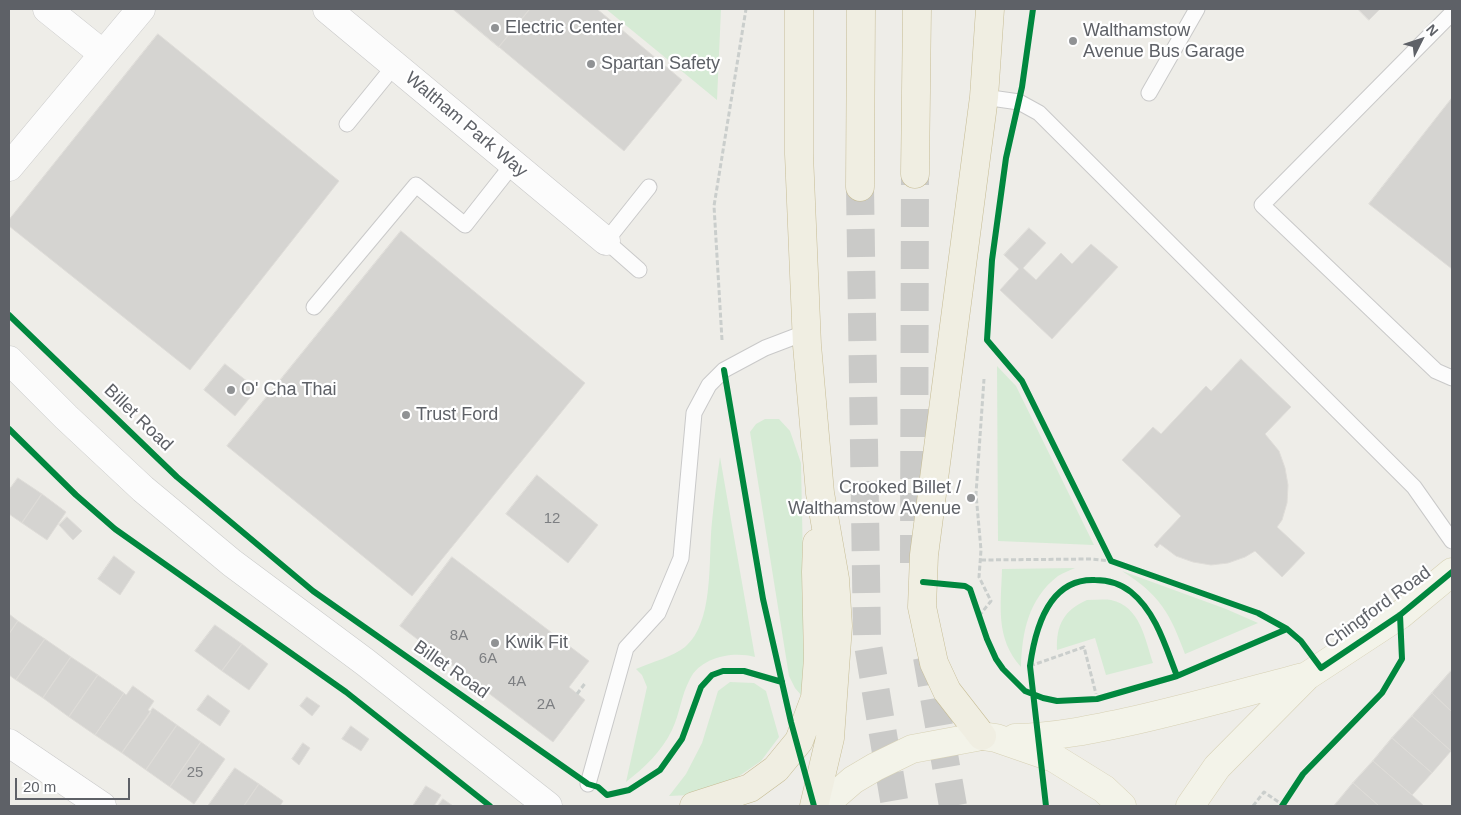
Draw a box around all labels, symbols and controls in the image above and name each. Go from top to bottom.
north arrow [1396,15,1446,65]
place label: Electric Center [505,17,623,39]
place label: Walthamstow Avenue Bus Garage [1083,20,1245,62]
text: N [1423,21,1442,39]
marker: Electric Center [489,22,501,34]
marker: Walthamstow Avenue Bus Garage [1067,35,1079,47]
place label: Spartan Safety [601,53,720,75]
marker: Spartan Safety [585,58,597,70]
street label: Waltham Park Way [401,68,531,182]
place label: O' Cha Thai [241,379,336,401]
street label: Billet Road [99,380,177,456]
marker: O' Cha Thai [225,384,237,396]
place label: Trust Ford [416,404,498,426]
marker: Trust Ford [400,409,412,421]
place label: Crooked Billet / Walthamstow Avenue [788,477,961,520]
marker: Crooked Billet / Walthamstow Avenue [965,492,977,504]
house number: 12 [544,510,560,528]
street label: Chingford Road [1321,562,1435,654]
house number: 8A [450,627,468,645]
place label: Kwik Fit [505,632,568,654]
street label: Billet Road [409,636,493,704]
marker: Kwik Fit [489,637,501,649]
house number: 6A [479,650,497,668]
house number: 4A [508,673,526,691]
house number: 2A [537,696,555,714]
house number: 25 [187,764,203,782]
scale bar [18,768,132,800]
text: 20 m [23,778,56,795]

